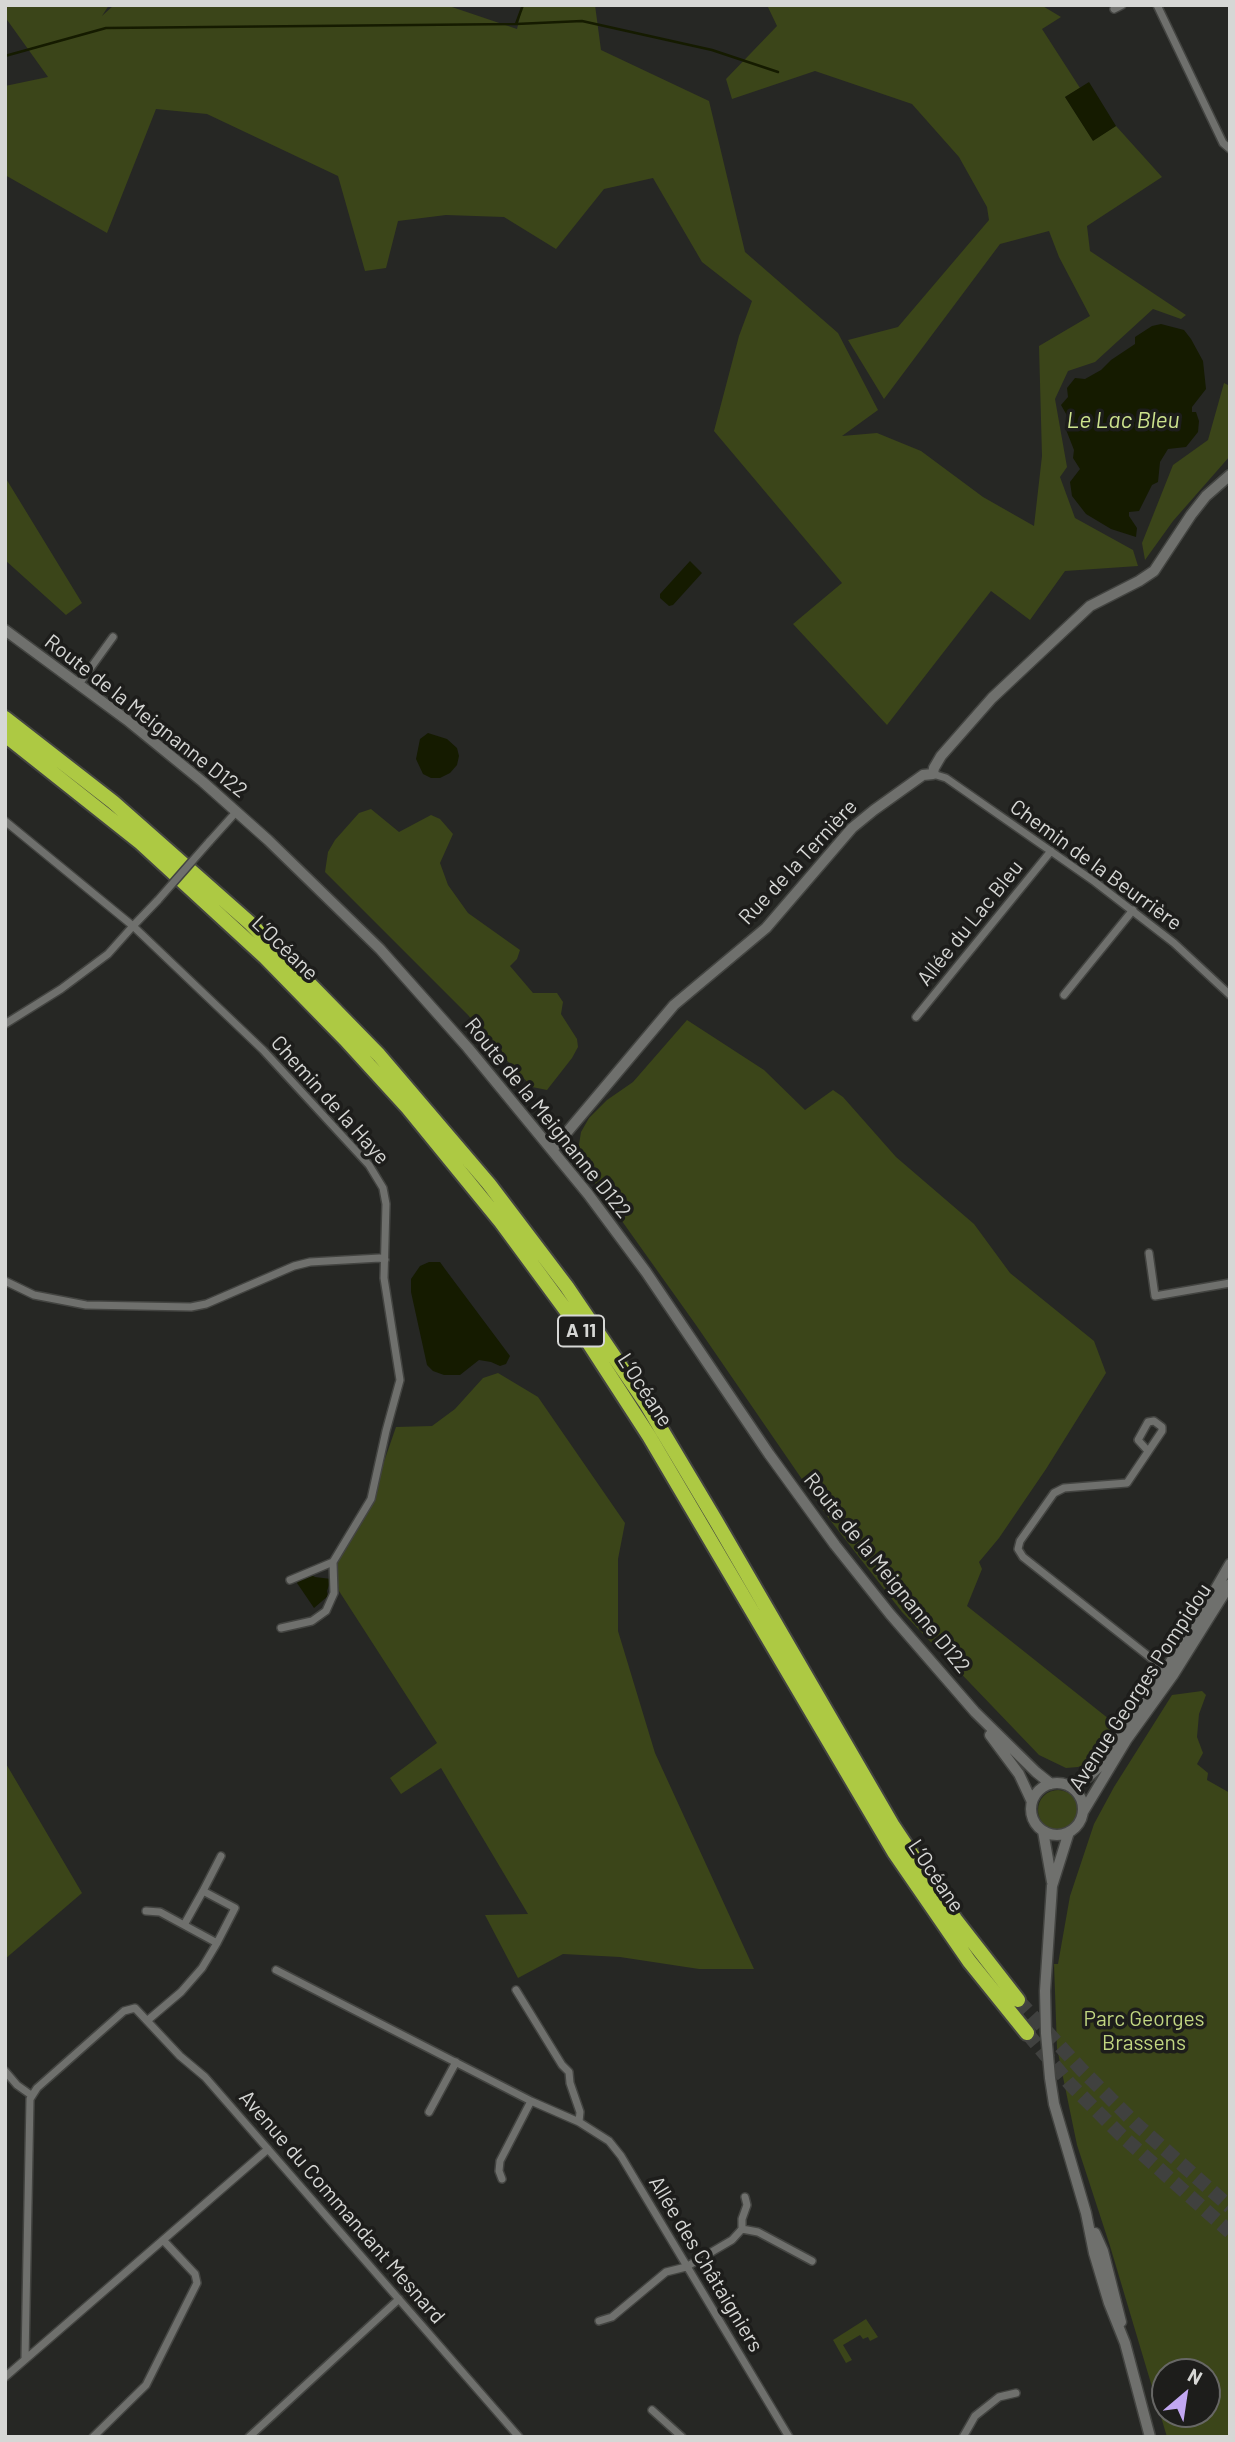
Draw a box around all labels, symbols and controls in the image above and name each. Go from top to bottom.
water label: Le Lac Bleu [1067,406,1179,434]
street label: Route de la Meignanne D122 [40,629,252,803]
street label: Rue de la Ternière [734,794,862,930]
street label: Chemin de la Beurrière [1005,794,1187,936]
street label: Allée du Lac Bleu [912,855,1028,991]
street label: L’Océane [247,910,323,986]
street label: Route de la Meignanne D122 [459,1013,637,1223]
street label: Chemin de la Haye [265,1030,395,1170]
road number: A 11 [558,1316,604,1346]
street label: L’Océane [612,1349,678,1431]
street label: Route de la Meignanne D122 [798,1468,976,1678]
street label: Avenue Georges Pompidou [1063,1579,1217,1795]
street label: L’Océane [903,1835,969,1917]
park label: Parc Georges Brassens [1084,2006,1204,2056]
street label: Avenue du Commandant Mesnard [234,2085,450,2329]
street label: Allée des Châtaigniers [643,2171,769,2357]
north arrow [1151,2358,1221,2428]
text: N [1184,2363,1207,2389]

